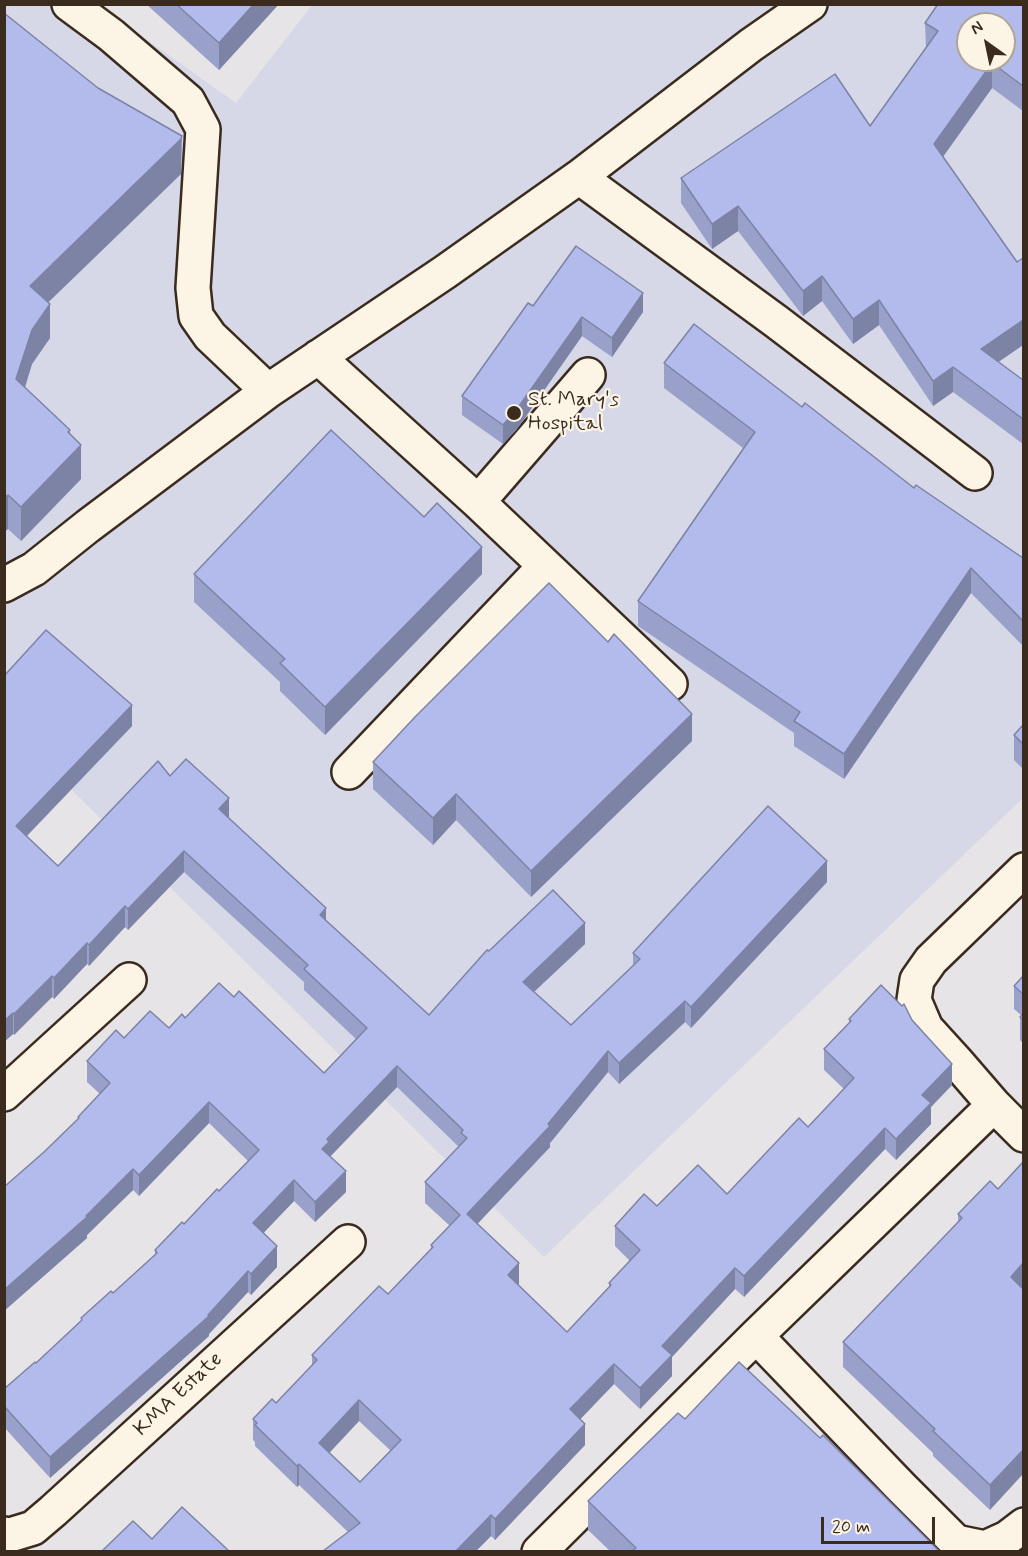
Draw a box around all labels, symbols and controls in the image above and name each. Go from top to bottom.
north arrow [956,12,1016,72]
text: N [967,16,987,40]
place label: St. Mary's Hospital [528,388,619,438]
marker: St. Mary's Hospital [505,404,523,422]
street label: KMA Estate [129,1348,229,1442]
scale bar [824,1505,938,1543]
text: 20 m [832,1515,870,1539]

